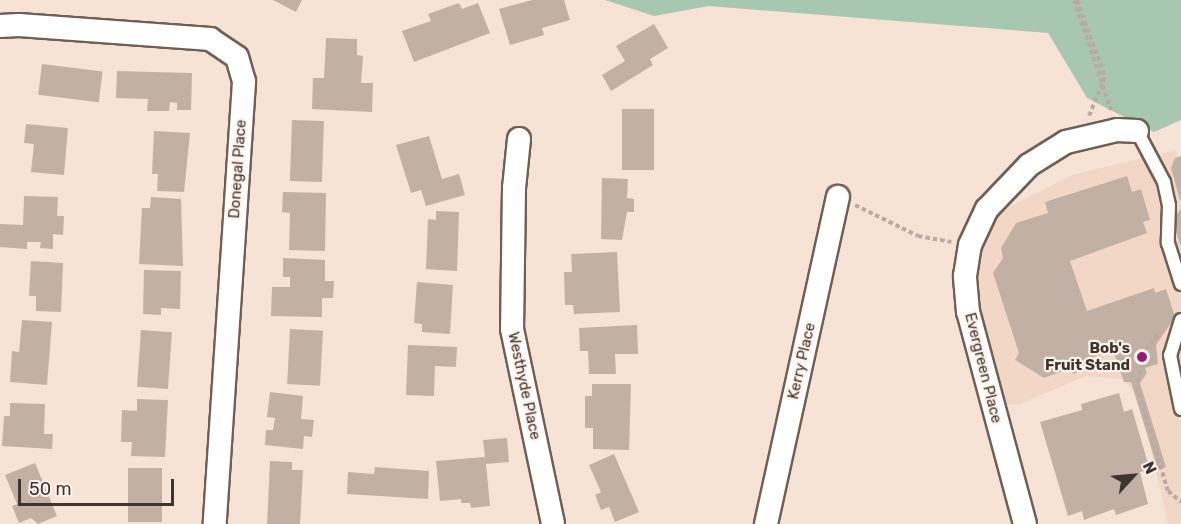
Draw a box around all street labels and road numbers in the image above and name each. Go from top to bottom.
street label: Donegal Place [226,119,250,219]
street label: Evergreen Place [961,311,1005,425]
street label: Kerry Place [784,321,820,401]
street label: Westhyde Place [504,330,544,442]

